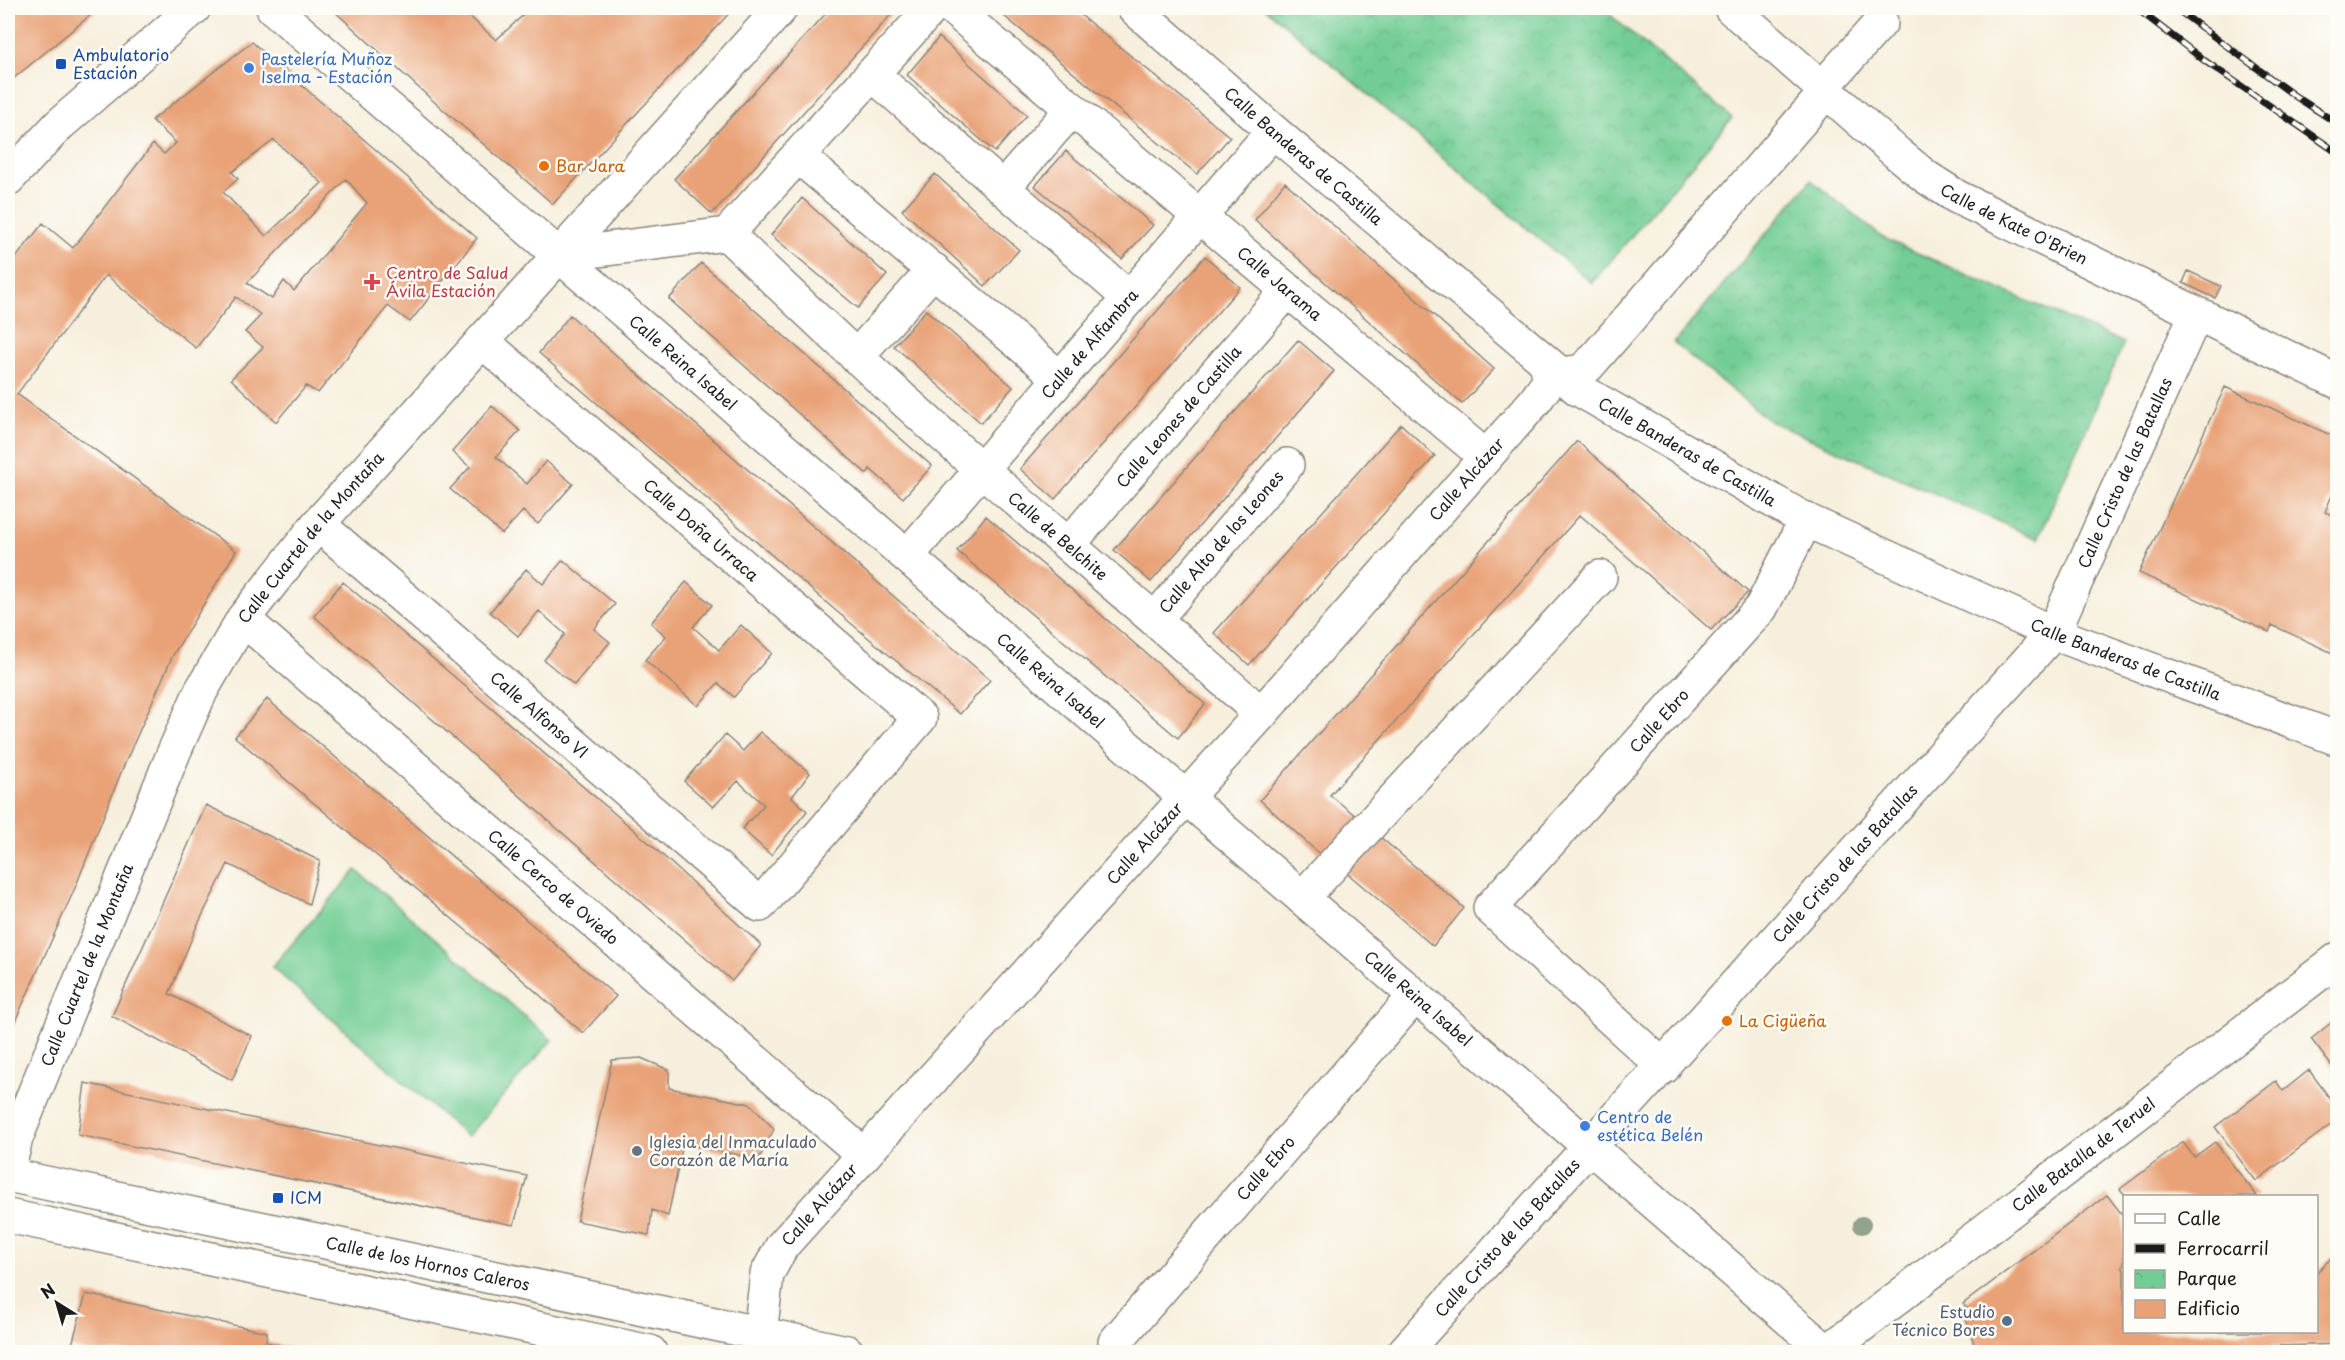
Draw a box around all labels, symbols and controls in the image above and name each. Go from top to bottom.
place label: Ambulatorio Estación [73,42,169,84]
place label: Pastelería Muñoz Iselma - Estación [261,46,393,88]
marker: Ambulatorio Estación [54,57,68,71]
marker: Pastelería Muñoz Iselma - Estación [242,61,256,75]
street label: Calle Banderas de Castilla [1220,80,1389,230]
place label: Bar Jara [556,153,626,177]
marker: Bar Jara [537,159,551,173]
street label: Calle de Kate O'Brien [1936,176,2092,270]
street label: Calle Jarama [1233,240,1328,325]
place label: Centro de Salud Ávila Estación [386,260,508,302]
marker: Centro de Salud Ávila Estación [363,273,381,291]
street label: Calle de Alfambra [1035,283,1143,404]
street label: Calle Reina Isabel [624,308,743,415]
street label: Calle Leones de Castilla [1110,339,1247,493]
street label: Calle Cristo de las Batallas [2071,373,2177,572]
street label: Calle Banderas de Castilla [1594,390,1781,512]
street label: Calle Alcázar [1422,431,1510,526]
street label: Calle Cuartel de la Montaña [231,446,389,628]
street label: Calle Alto de los Leones [1152,465,1288,618]
street label: Calle Doña Urraca [639,472,764,586]
street label: Calle de Belchite [1003,485,1114,585]
street label: Calle Banderas de Castilla [2027,611,2225,705]
street label: Calle Reina Isabel [992,626,1110,733]
street label: Calle Alfonso VI [486,665,594,763]
street label: Calle Ebro [1623,683,1694,757]
street label: Calle Cristo de las Batallas [1766,778,1922,948]
street label: Calle Alcázar [1100,795,1188,889]
street label: Calle Cerco de Oviedo [483,823,625,950]
street label: Calle Cuartel de la Montaña [34,859,138,1070]
street label: Calle Reina Isabel [1360,944,1478,1051]
place label: La Cigüeña [1739,1008,1826,1032]
marker: La Cigüeña [1720,1014,1734,1028]
street label: Calle Batalla de Teruel [2006,1091,2160,1217]
place label: Centro de estética Belén [1597,1104,1703,1146]
marker: Centro de estética Belén [1578,1119,1592,1133]
place label: Iglesia del Inmaculado Corazón de María [649,1129,817,1171]
street label: Calle Ebro [1230,1130,1300,1205]
marker: Iglesia del Inmaculado Corazón de María [630,1144,644,1158]
street label: Calle Cristo de las Batallas [1428,1152,1585,1322]
street label: Calle Alcázar [775,1157,863,1251]
place label: ICM [290,1185,322,1209]
marker: ICM [271,1191,285,1205]
legend [2123,1195,2318,1333]
text: Calle [2177,1204,2221,1231]
street label: Calle de los Hornos Caleros [324,1229,532,1296]
text: Ferrocarril [2177,1234,2269,1261]
text: Parque [2177,1264,2237,1291]
north arrow [27,1273,87,1333]
text: N [35,1277,60,1304]
text: Edificio [2177,1294,2240,1321]
place label: Estudio Técnico Bores [1892,1299,1995,1341]
marker: Estudio Técnico Bores [2000,1314,2014,1328]

